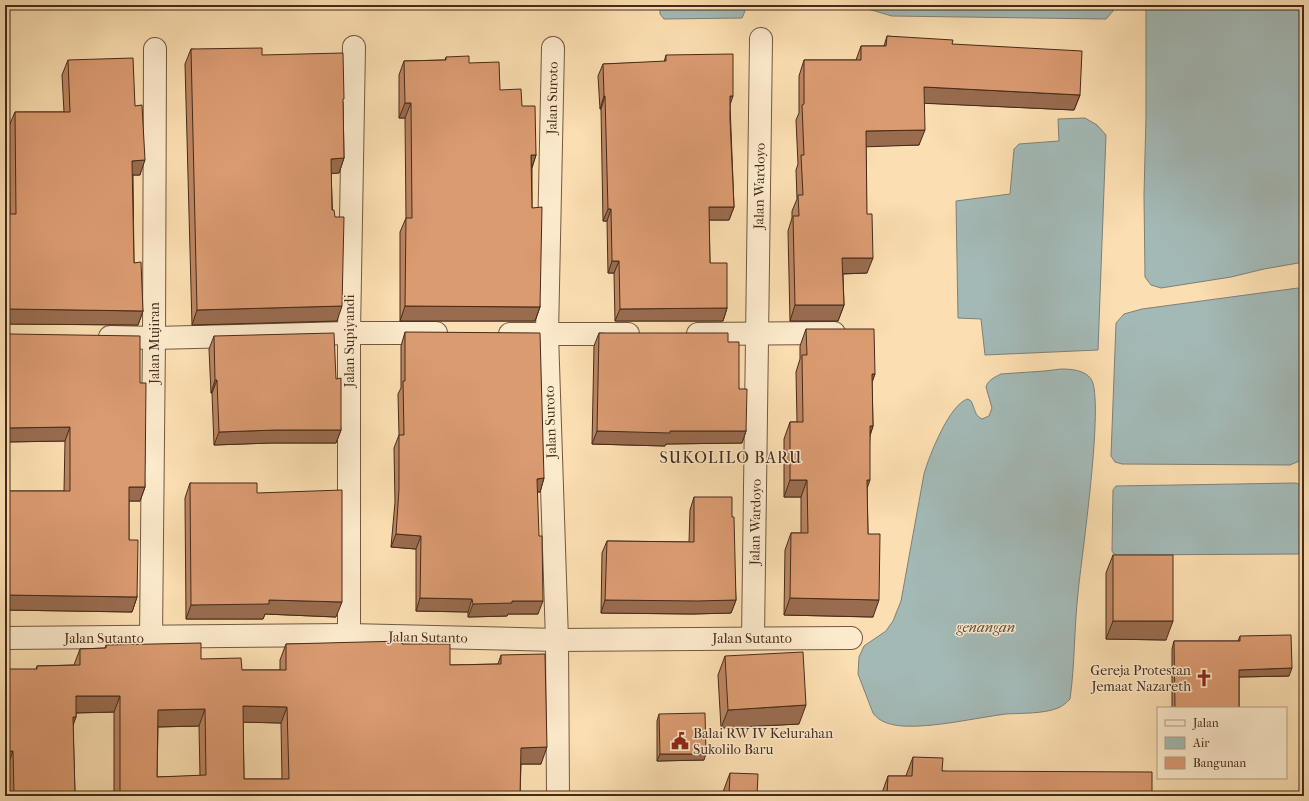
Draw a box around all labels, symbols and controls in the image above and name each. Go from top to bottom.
street label: Jalan Suroto [543,61,562,136]
street label: Jalan Wardoyo [750,143,769,230]
street label: Jalan Supiyandi [341,294,358,389]
street label: Jalan Mujiran [146,302,163,385]
street label: Jalan Suroto [541,385,560,460]
district label: SUKOLILO BARU [660,448,802,467]
street label: Jalan Wardoyo [746,479,765,566]
water label: genangan [956,618,1015,636]
street label: Jalan Sutanto [387,628,468,647]
street label: Jalan Sutanto [63,630,144,647]
street label: Jalan Sutanto [711,630,792,647]
place label: Gereja Protestan Jemaat Nazareth [1090,662,1191,695]
church icon: Gereja Protestan Jemaat Nazareth [1194,668,1214,688]
legend [1157,707,1287,779]
text: Jalan [1192,716,1219,730]
place label: Balai RW IV Kelurahan Sukolilo Baru [693,725,833,758]
public building icon: Balai RW IV Kelurahan Sukolilo Baru [670,731,690,751]
text: Air [1192,736,1210,750]
text: Bangunan [1193,756,1246,770]

